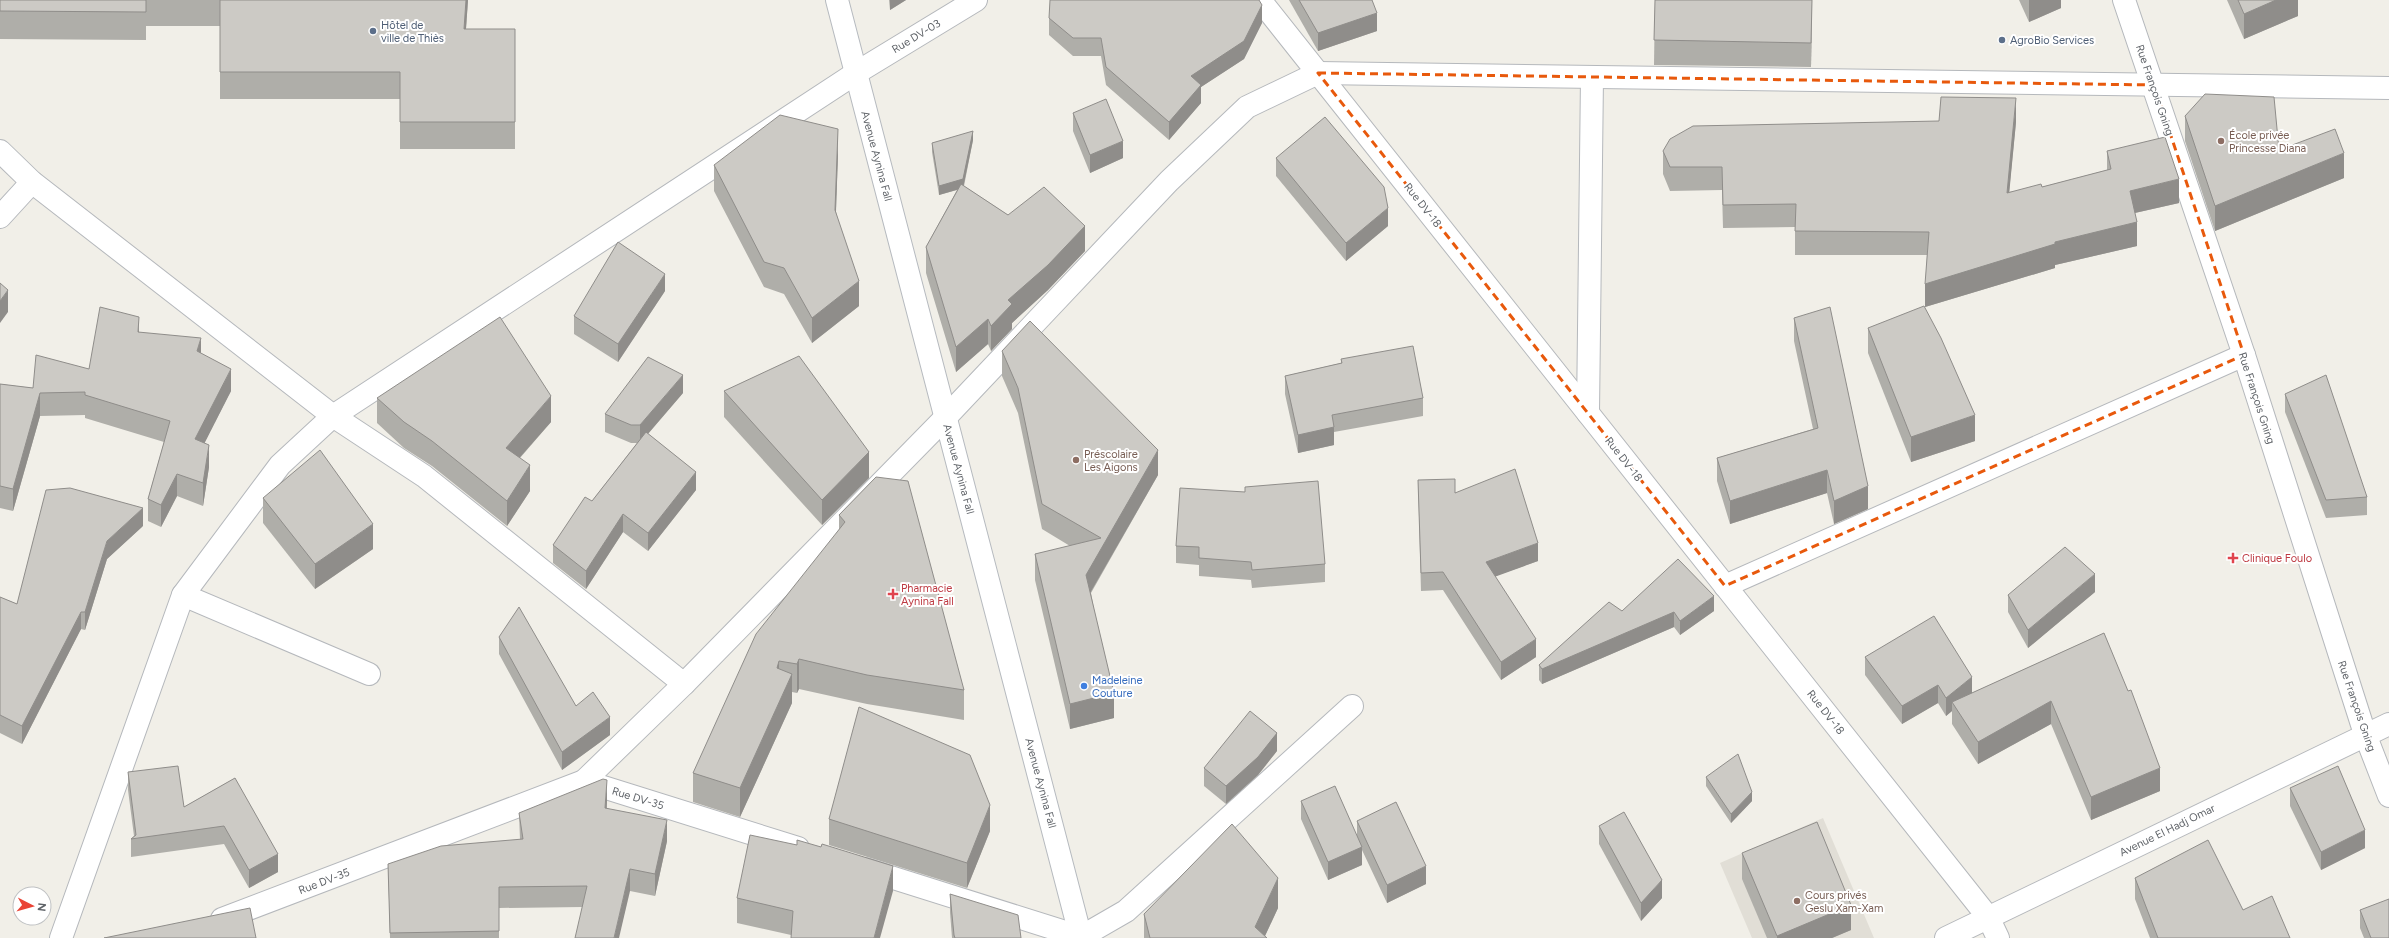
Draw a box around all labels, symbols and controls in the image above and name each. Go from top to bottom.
street label: Rue DV-03 [890,17,943,56]
place label: Hôtel de ville de Thiès [381,19,444,45]
marker: Hôtel de ville de Thiès [368,26,378,36]
place label: AgroBio Services [2010,34,2094,47]
marker: AgroBio Services [1997,35,2007,45]
street label: Rue François Gning [2133,43,2176,137]
street label: Avenue Aynina Fall [858,110,895,203]
place label: École privée Princesse Diana [2229,129,2306,155]
marker: École privée Princesse Diana [2216,136,2226,146]
street label: Rue DV-18 [1401,181,1444,230]
street label: Rue François Gning [2236,351,2277,446]
street label: Avenue Aynina Fall [940,423,977,516]
street label: Rue DV-18 [1602,435,1645,484]
place label: Préscolaire Les Aigons [1084,448,1138,474]
marker: Préscolaire Les Aigons [1071,455,1081,465]
marker: Clinique Foulo [2227,552,2239,564]
place label: Clinique Foulo [2242,552,2312,565]
place label: Pharmacie Aynina Fall [901,582,954,608]
marker: Pharmacie Aynina Fall [888,589,898,599]
street label: Rue François Gning [2335,659,2378,753]
place label: Madeleine Couture [1092,674,1143,700]
marker: Madeleine Couture [1079,681,1089,691]
street label: Rue DV-18 [1804,688,1847,737]
street label: Avenue Aynina Fall [1022,737,1059,830]
street label: Rue DV-35 [610,784,665,813]
street label: Avenue El Hadj Omar [2117,802,2217,859]
street label: Rue DV-35 [297,866,352,897]
north arrow [12,886,52,926]
place label: Cours privés Geslu Xam-Xam [1805,889,1883,915]
marker: Cours privés Geslu Xam-Xam [1792,896,1802,906]
text: N [35,902,48,912]

